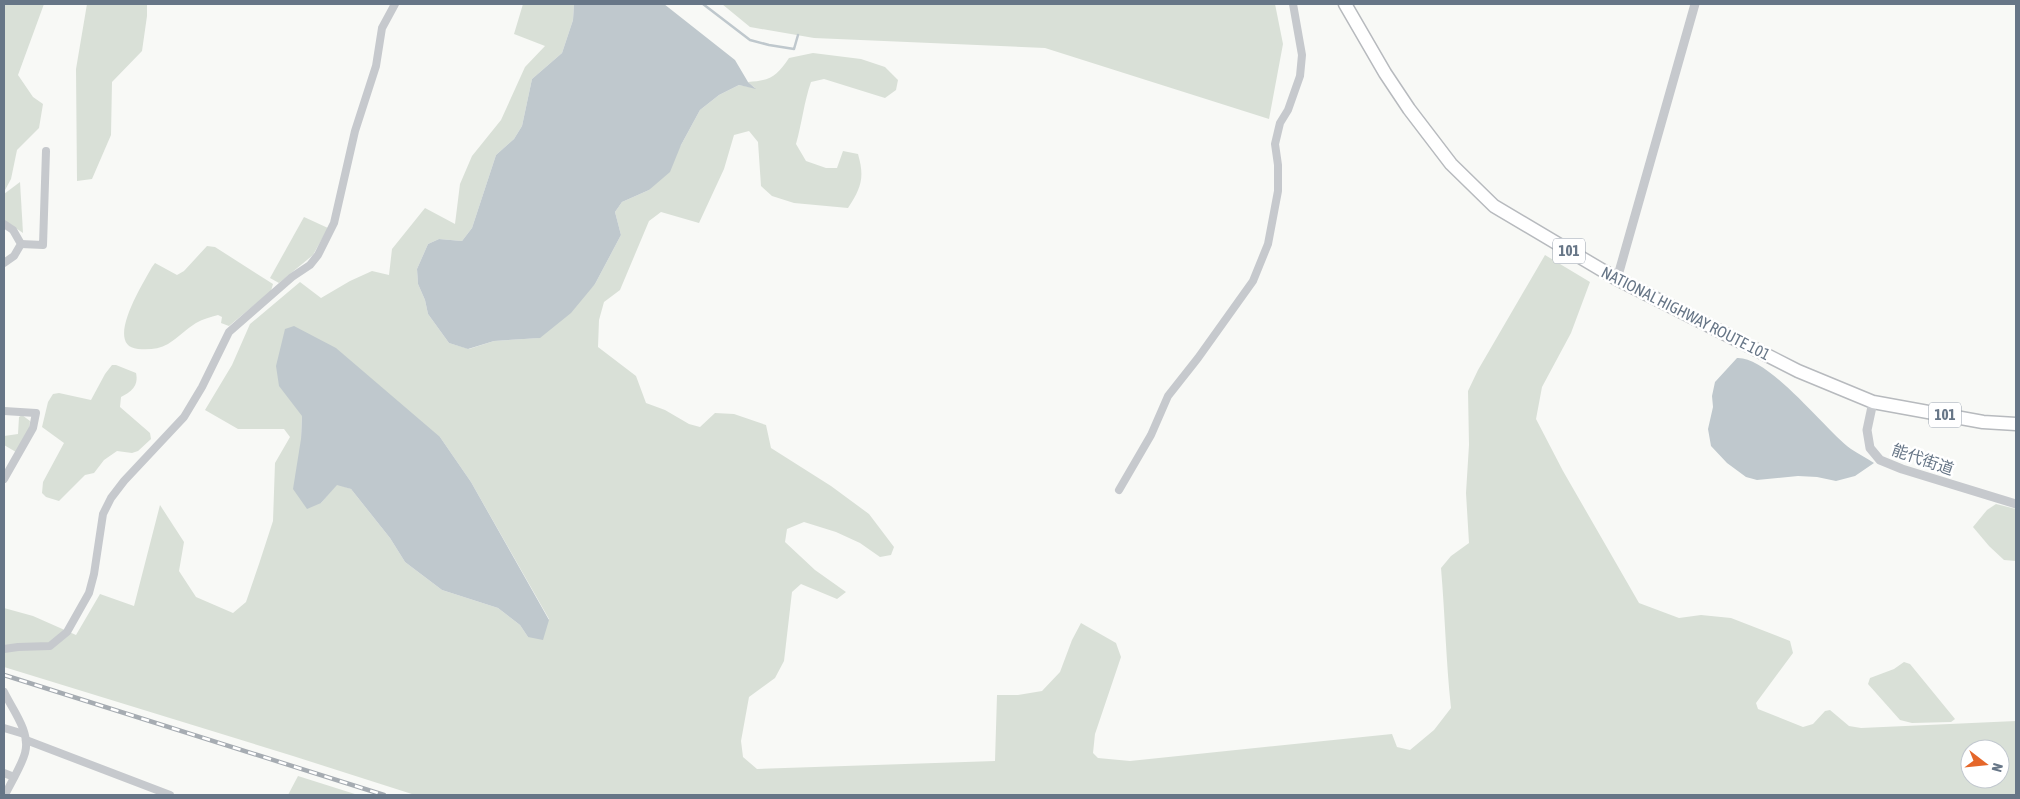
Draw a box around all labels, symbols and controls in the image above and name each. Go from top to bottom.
road number: 101 [1553,238,1585,264]
street label: NATIONAL HIGHWAY ROUTE 101 [1599,263,1773,363]
road number: 101 [1929,402,1961,428]
street label: 能代街道 [1890,440,1956,478]
north arrow [1960,739,2010,789]
text: N [1989,761,2006,774]

